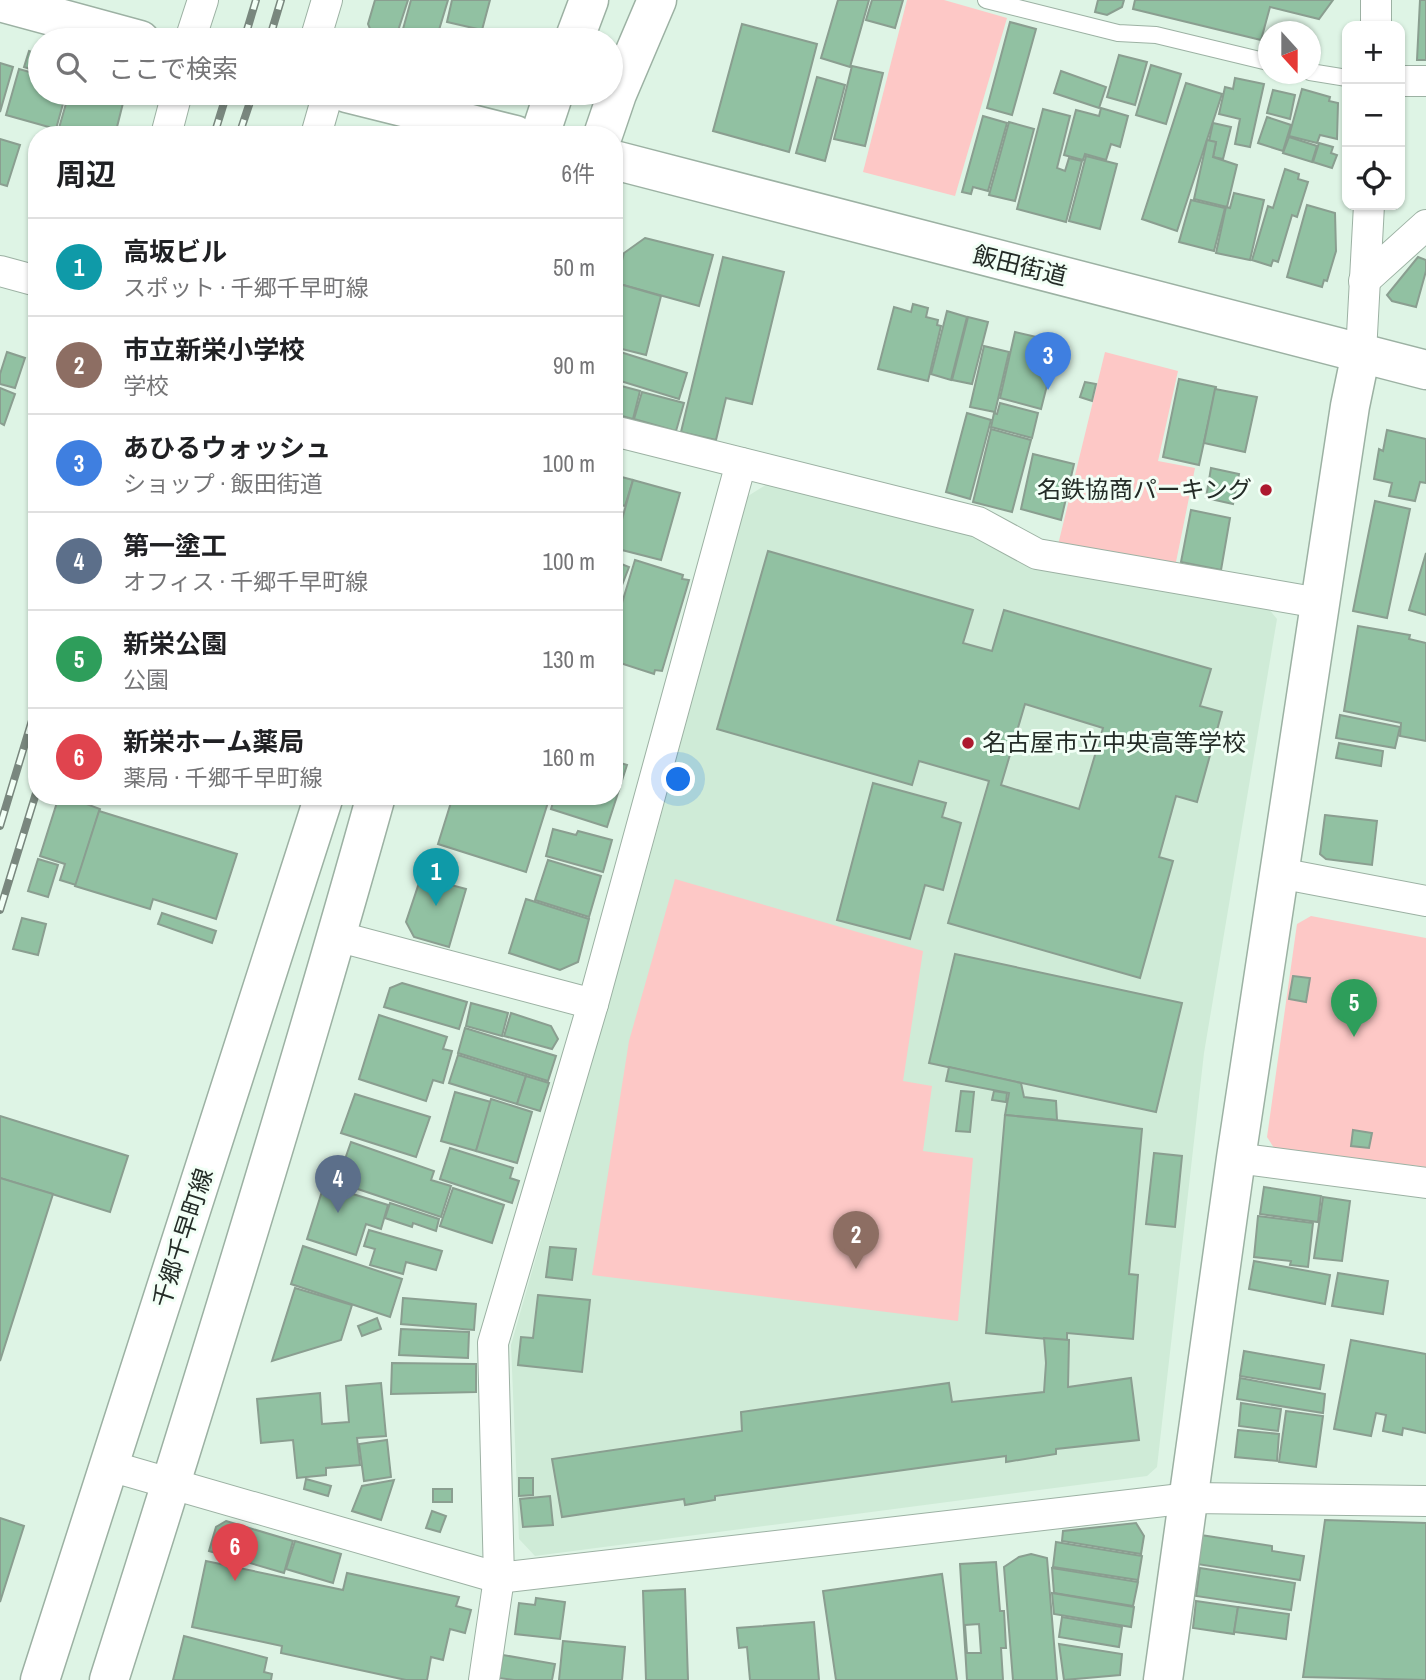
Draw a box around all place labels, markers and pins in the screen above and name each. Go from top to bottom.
pin: 3 [1025,332,1071,390]
place label: 名鉄協商パーキング [1037,473,1252,505]
marker: 名鉄協商パーキング [1258,482,1274,498]
place label: 名古屋市立中央高等学校 [982,726,1246,758]
marker: 名古屋市立中央高等学校 [960,735,976,751]
pin: 1 [413,848,459,906]
pin: 5 [1331,979,1377,1037]
pin: 4 [315,1155,361,1213]
pin: 2 [833,1211,879,1269]
pin: 6 [212,1523,258,1581]

